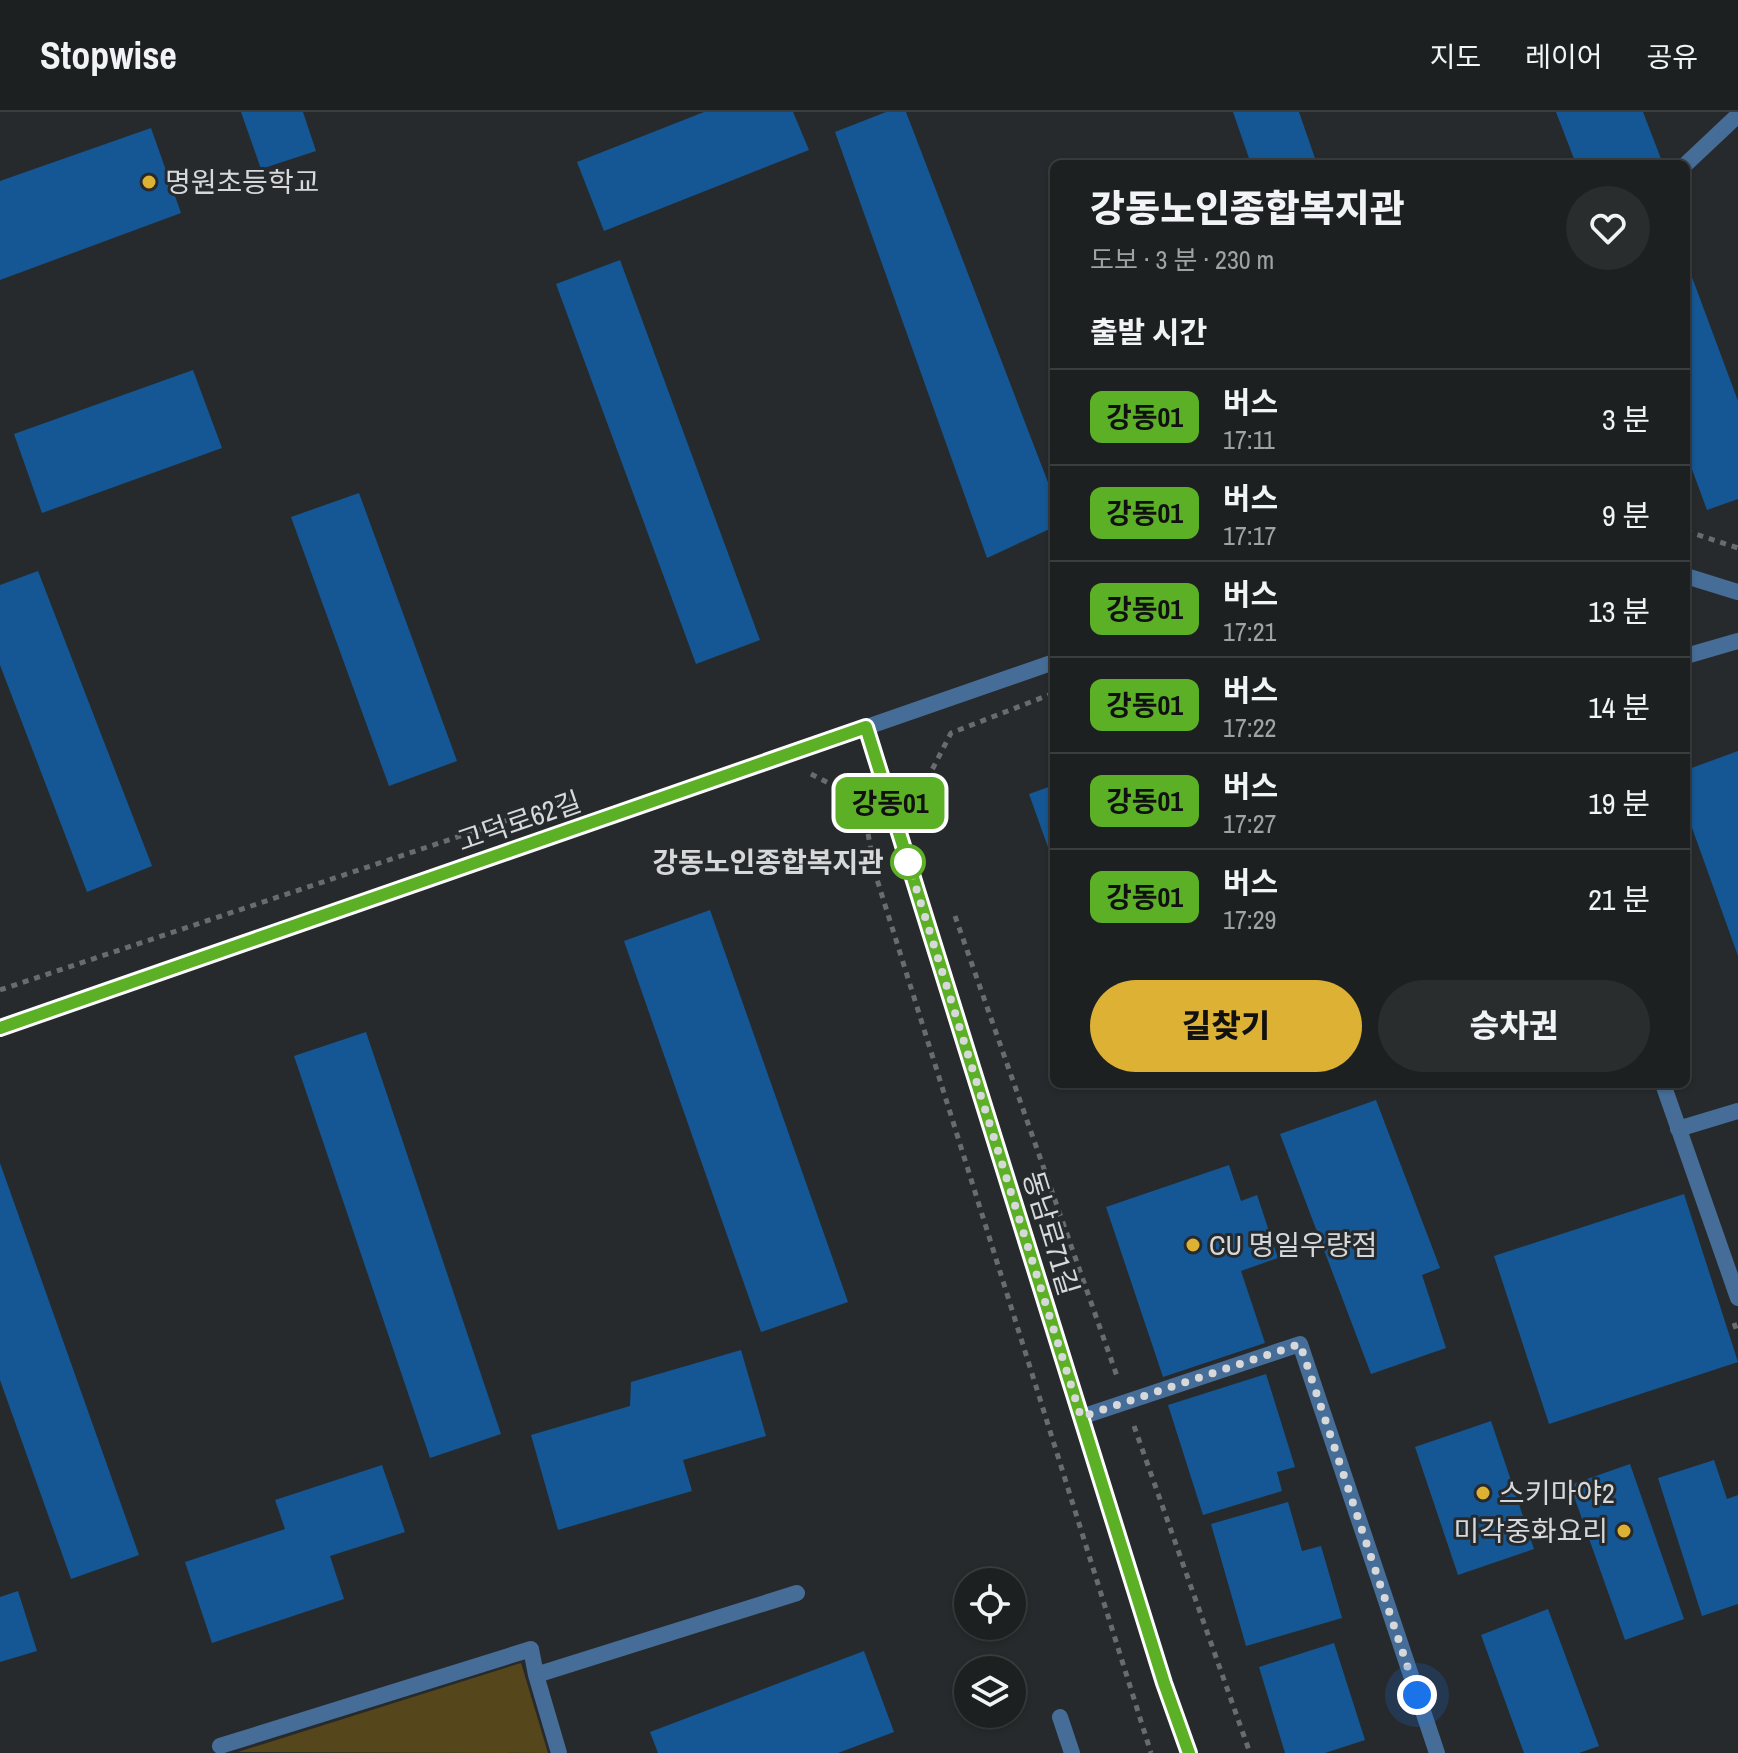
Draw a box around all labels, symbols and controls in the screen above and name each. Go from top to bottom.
text: Stopwise [40,30,177,81]
text: 지도 [1430,38,1481,76]
text: 레이어 [1525,38,1602,76]
text: 공유 [1646,38,1698,76]
place label: 명원초등학교 [165,163,320,201]
marker: 명원초등학교 [140,173,158,191]
text: 강동노인종합복지관 [1090,183,1405,234]
button: heart [1566,186,1650,270]
text: 도보 · 3 분 · 230 m [1090,242,1274,277]
text: 출발 시간 [1090,312,1207,352]
text: 버스 [1223,382,1278,422]
text: 강동01 [1106,398,1183,436]
text: 3 분 [1602,399,1650,439]
text: 17:11 [1223,422,1275,457]
text: 버스 [1223,478,1278,518]
text: 강동01 [1106,494,1183,532]
text: 9 분 [1602,495,1650,535]
text: 17:17 [1223,518,1276,553]
text: 버스 [1223,574,1278,614]
text: 강동01 [1106,590,1183,628]
text: 13 분 [1588,591,1650,631]
text: 17:21 [1223,614,1276,649]
text: 버스 [1223,670,1278,710]
text: 강동01 [1106,686,1183,724]
text: 14 분 [1588,687,1650,727]
text: 17:22 [1223,710,1276,745]
text: 버스 [1223,766,1278,806]
line badge: 강동01 [834,777,946,829]
street label: 고덕로62길 [452,782,586,860]
text: 강동01 [1106,782,1183,820]
text: 19 분 [1588,783,1650,823]
text: 강동01 [851,784,929,822]
text: 17:27 [1223,806,1276,841]
place label: 강동노인종합복지관 [652,843,884,881]
marker: 강동노인종합복지관 [891,845,925,879]
text: 버스 [1223,862,1278,902]
text: 강동01 [1106,878,1183,916]
text: 21 분 [1588,879,1650,919]
text: 17:29 [1223,902,1276,937]
button: 길찾기 [1090,980,1362,1072]
button: 승차권 [1378,980,1650,1072]
street label: 동남로71길 [1014,1166,1088,1300]
place label: CU 명일우량점 [1209,1226,1377,1264]
marker: CU 명일우량점 [1184,1236,1202,1254]
place label: 스키마야2 [1499,1474,1615,1512]
marker: 스키마야2 [1474,1484,1492,1502]
place label: 미각중화요리 [1453,1512,1608,1550]
marker: 미각중화요리 [1615,1522,1633,1540]
map controls [954,1568,1026,1728]
button: locate [954,1568,1026,1640]
button: layers [954,1656,1026,1728]
your location [1397,1675,1437,1715]

